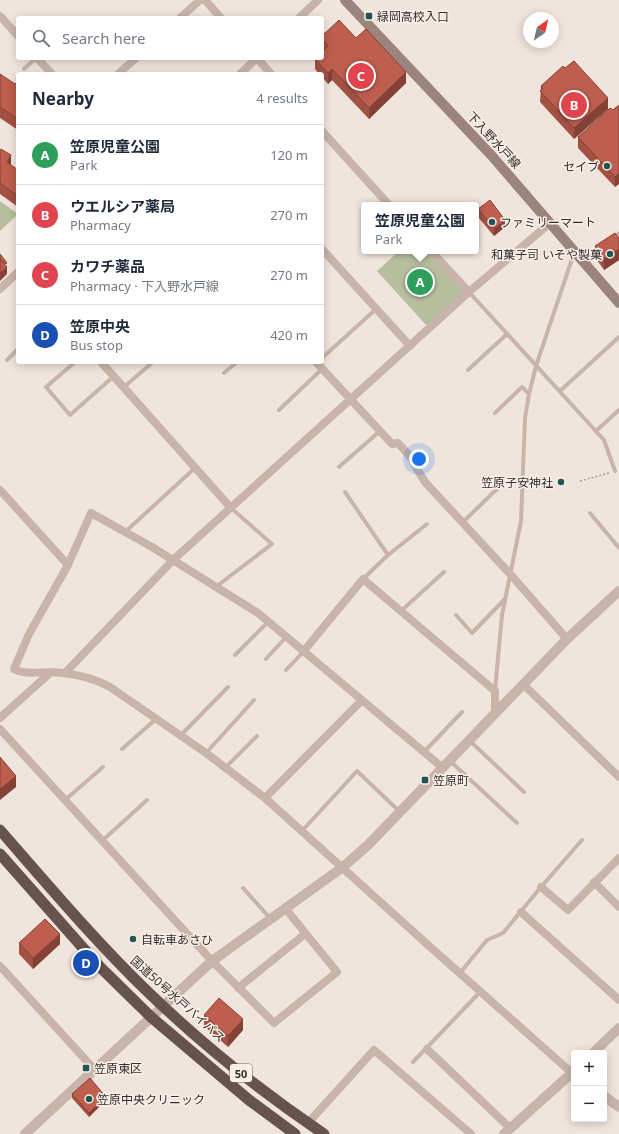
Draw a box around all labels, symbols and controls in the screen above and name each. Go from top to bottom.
place label: 緑岡高校入口 [377,8,449,25]
marker: 緑岡高校入口 [364,11,374,21]
north arrow [523,12,559,48]
search box [16,16,324,60]
icon: search [30,27,52,49]
text: Search here [62,28,145,48]
pin: C [348,61,374,91]
text: Nearby [32,87,94,110]
text: 4 results [256,89,308,107]
pin: B [561,90,587,120]
street label: 下入野水戸線 [463,108,525,172]
text: 笠原児童公園 [70,136,160,156]
text: A [41,146,50,164]
text: 120 m [270,146,308,164]
text: Park [70,156,97,174]
place label: セイブ [563,158,599,175]
marker: セイブ [602,161,612,171]
text: ウエルシア薬局 [70,196,175,216]
popup [361,202,479,254]
text: B [41,206,49,224]
text: 270 m [270,206,308,224]
text: 笠原児童公園 [375,210,465,230]
place label: ファミリーマート [500,214,596,231]
text: Pharmacy [70,216,131,234]
marker: ファミリーマート [487,217,497,227]
text: Park [375,230,402,248]
place label: 和菓子司 いそや製菓 [491,246,602,263]
marker: 和菓子司 いそや製菓 [605,249,615,259]
text: カワチ薬品 [70,256,145,276]
text: C [41,266,49,284]
text: 270 m [270,266,308,284]
pin: A [407,267,433,297]
text: Pharmacy · 下入野水戸線 [70,277,219,295]
text: 笠原中央 [70,316,130,336]
text: D [40,326,50,344]
text: 420 m [270,326,308,344]
text: Bus stop [70,336,123,354]
your location [409,449,429,469]
place label: 笠原子安神社 [481,474,553,491]
marker: 笠原子安神社 [556,477,566,487]
place label: 笠原町 [433,772,469,789]
marker: 笠原町 [420,775,430,785]
place label: 自転車あさひ [141,931,213,948]
marker: 自転車あさひ [128,934,138,944]
pin: D [73,948,99,978]
street label: 国道50号水戸バイパス [127,952,229,1046]
map controls [571,1050,607,1122]
button: + [571,1050,607,1086]
place label: 笠原東区 [94,1060,142,1077]
marker: 笠原東区 [81,1063,91,1073]
road number: 50 [230,1064,252,1082]
button: − [571,1086,607,1122]
place label: 笠原中央クリニック [97,1091,205,1108]
marker: 笠原中央クリニック [84,1094,94,1104]

